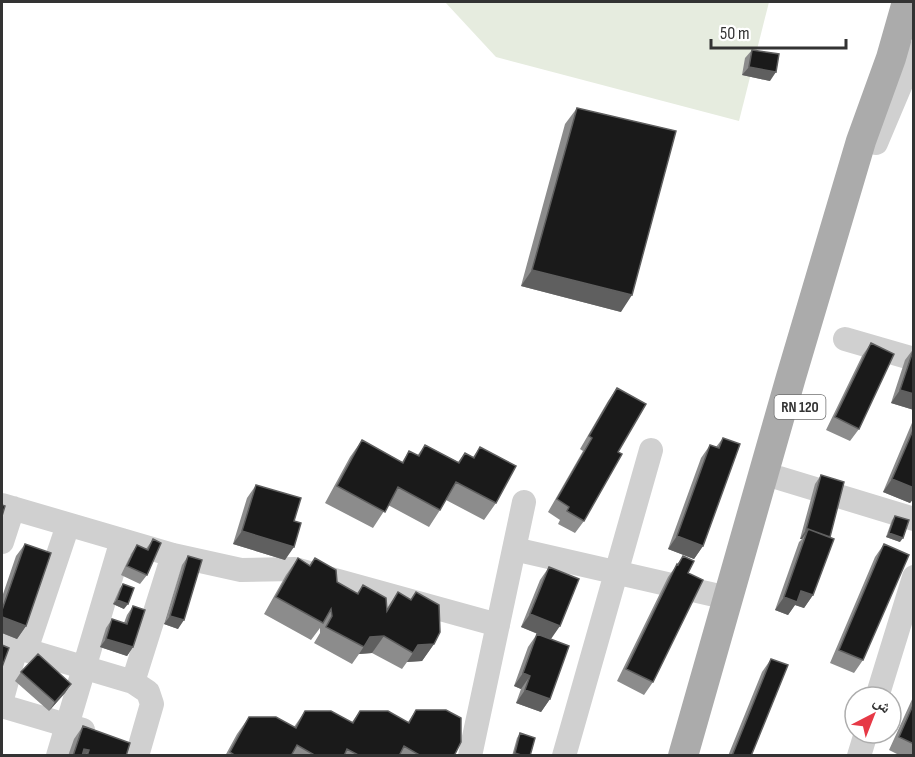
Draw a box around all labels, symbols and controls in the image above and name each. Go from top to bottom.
scale bar [711,12,846,50]
text: 50 m [720,23,750,44]
road number: RN 120 [774,395,826,419]
north arrow [843,685,903,745]
text: ش [869,692,895,718]

